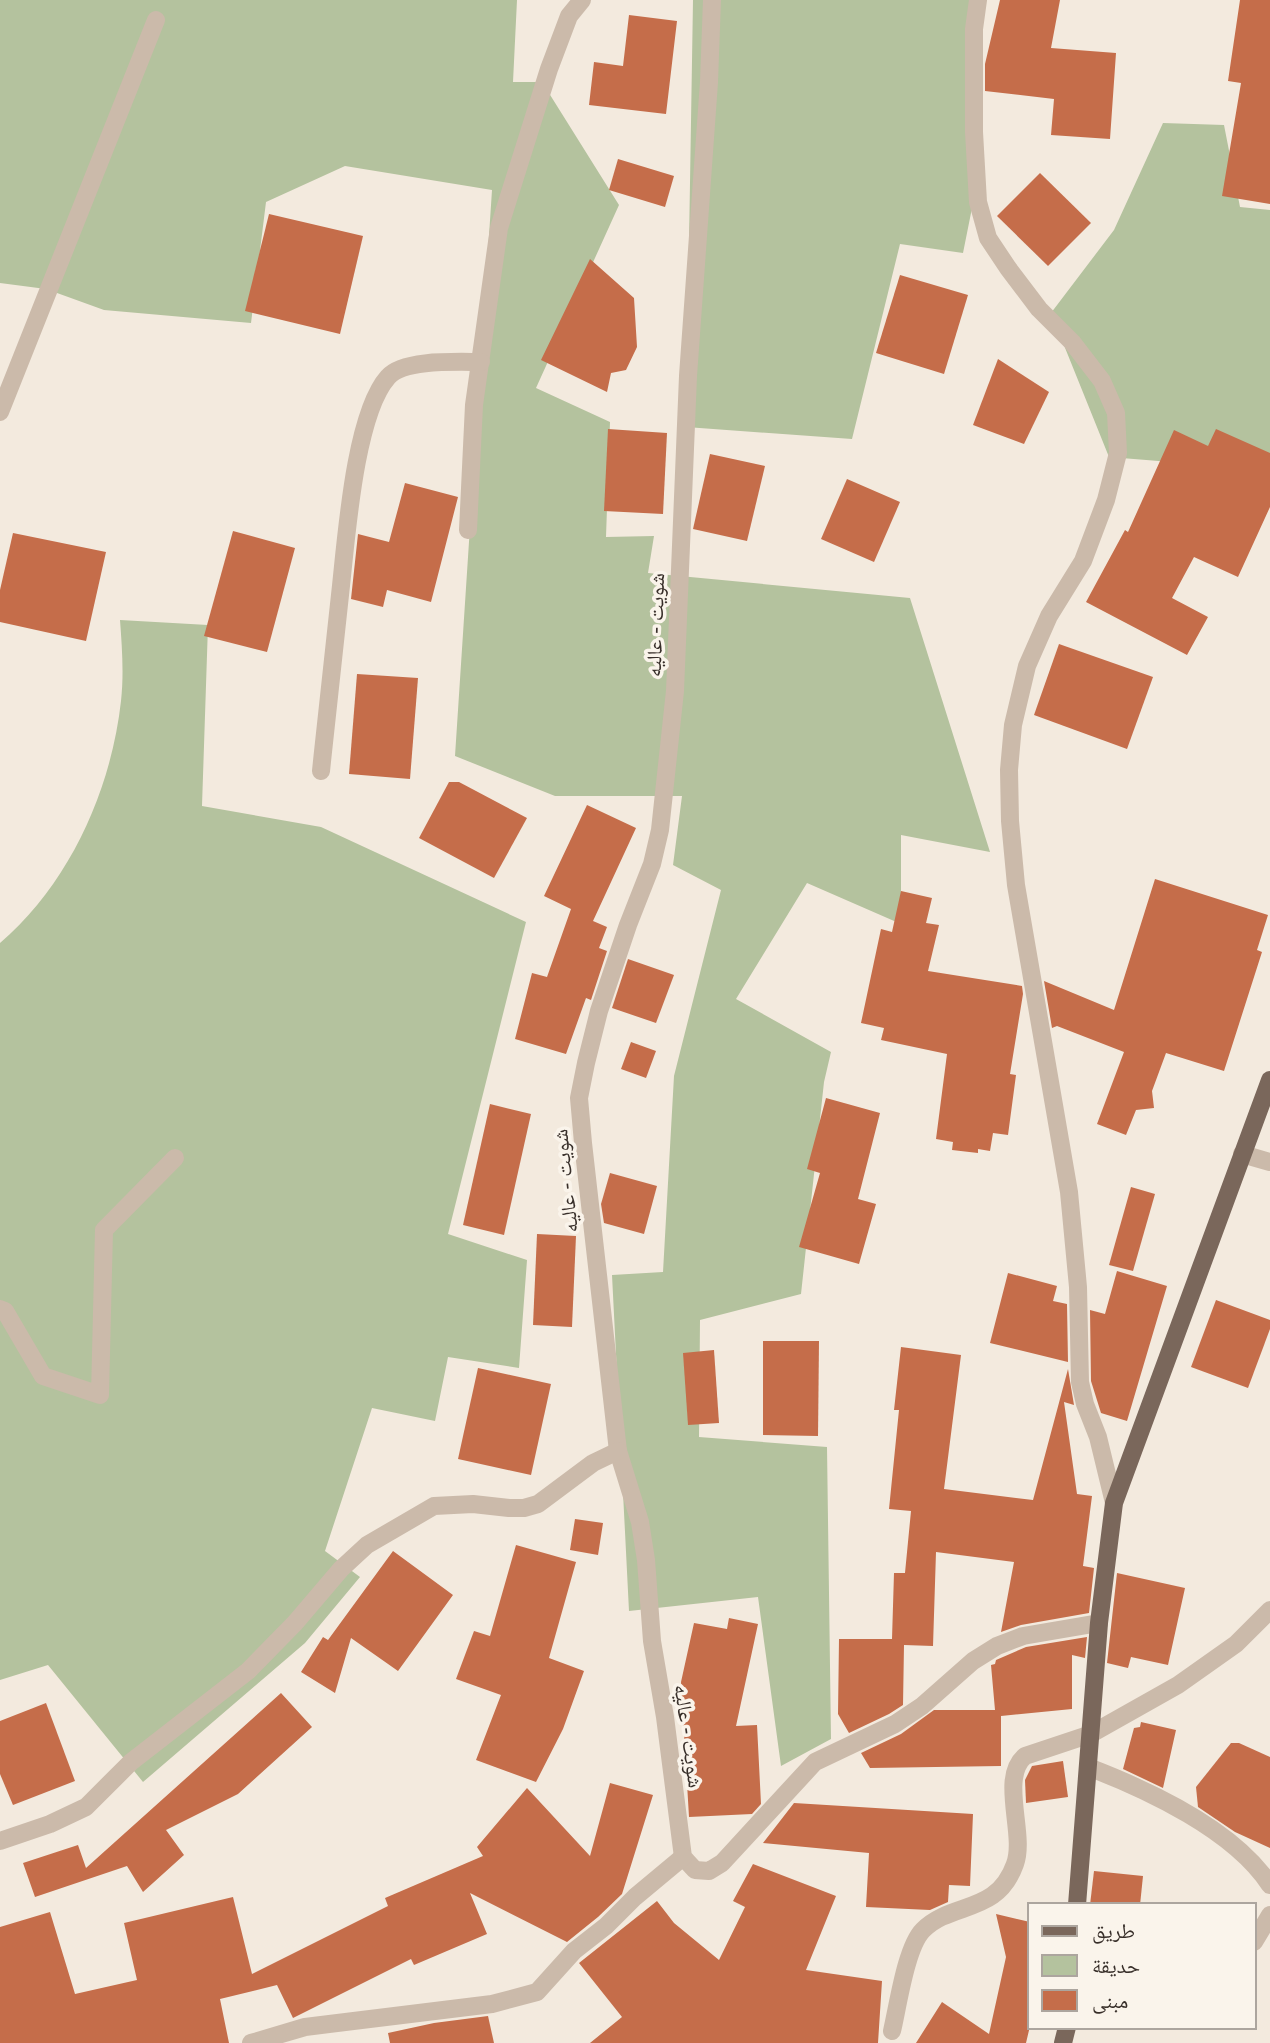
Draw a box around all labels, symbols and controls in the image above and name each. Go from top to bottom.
street label: شويت - عاليه [642,573,669,677]
street label: شويت - عاليه [548,1128,582,1234]
street label: شويت - عاليه [670,1683,708,1789]
legend [1028,1903,1256,2029]
text: طريق [1092,1919,1135,1944]
text: حديقة [1092,1954,1140,1977]
text: مبنى [1092,1989,1128,2014]

